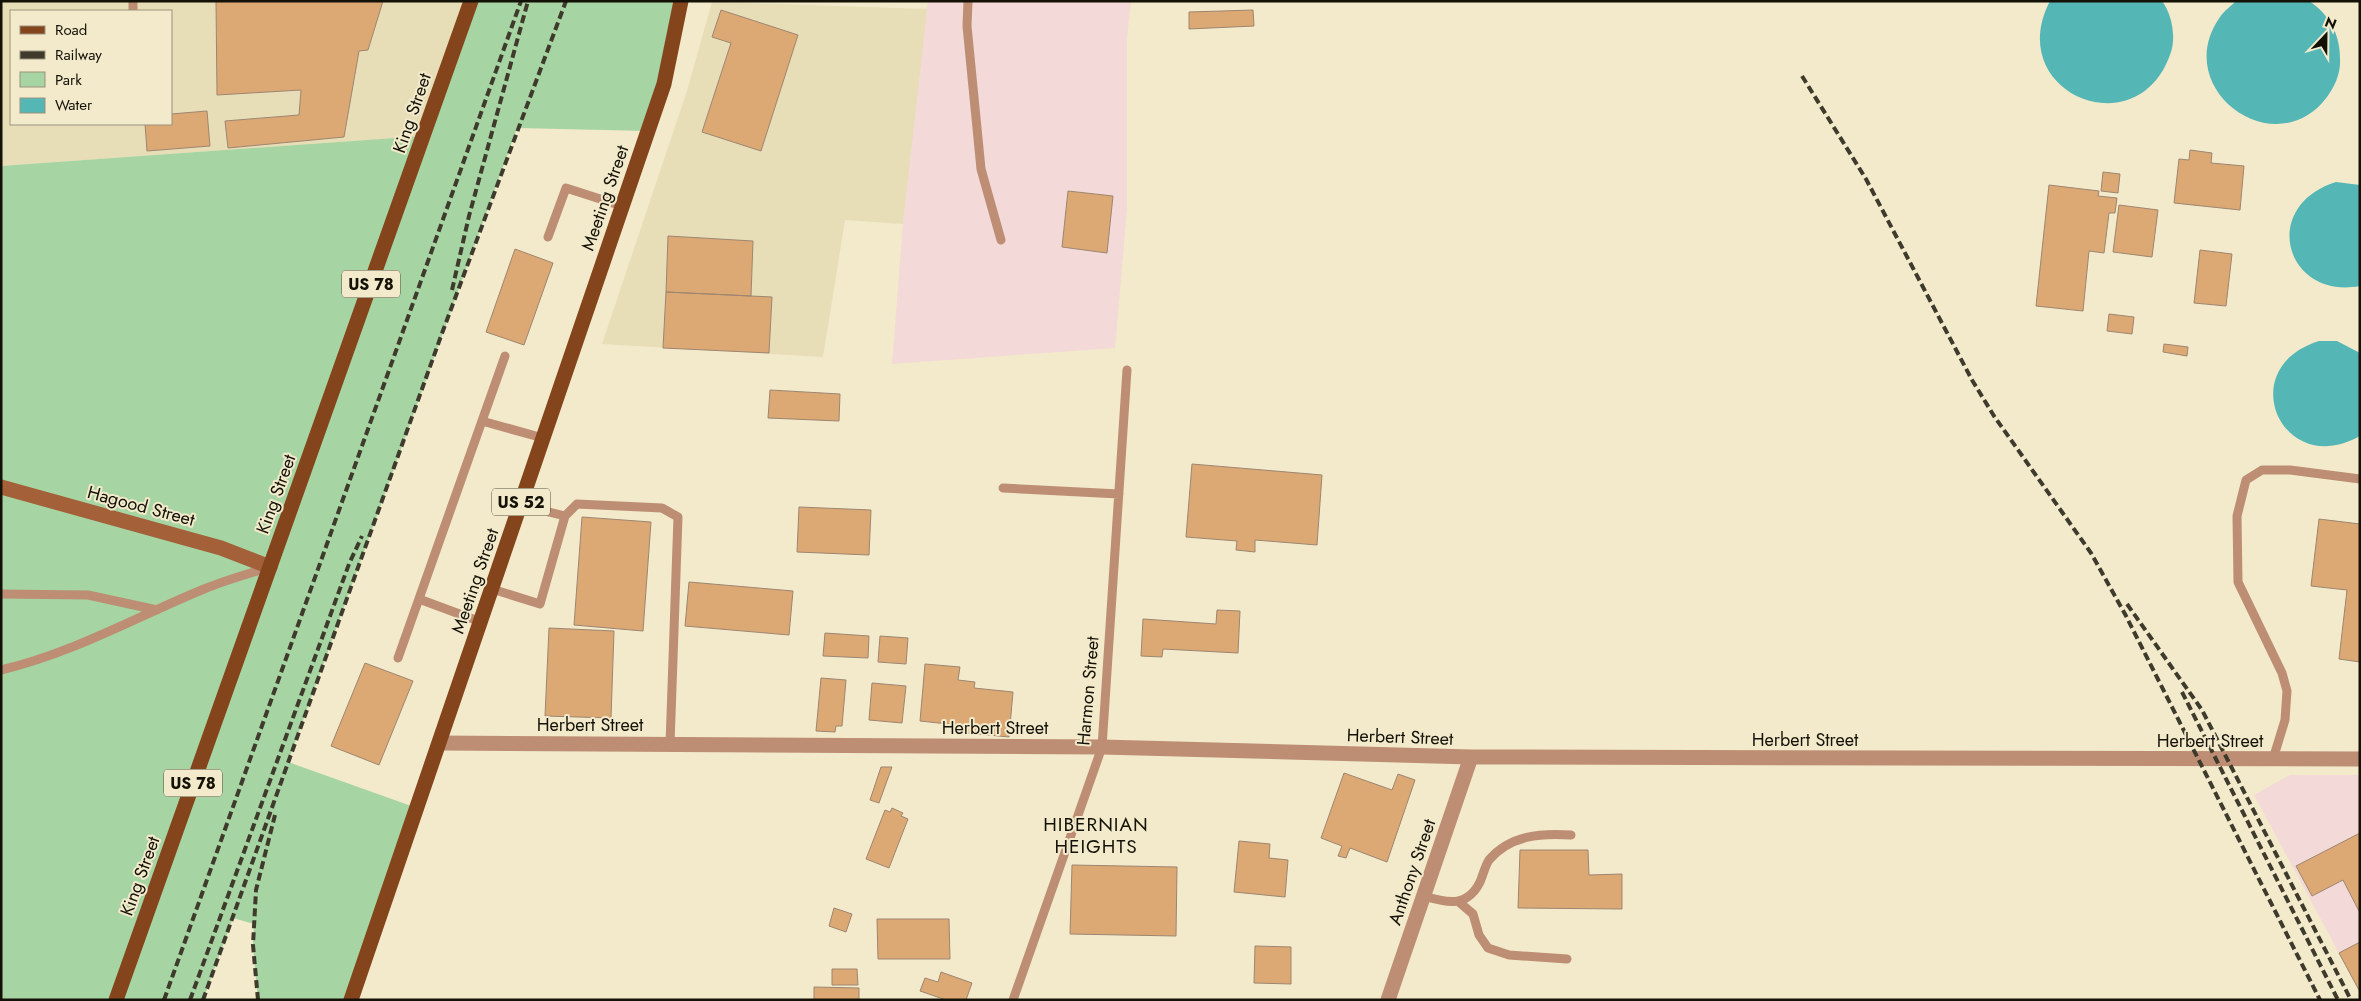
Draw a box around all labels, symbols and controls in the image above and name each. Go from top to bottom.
legend [10,10,172,125]
north arrow [2301,10,2351,60]
text: N [2322,12,2340,34]
text: Road [55,19,87,41]
text: Railway [55,44,102,66]
text: Park [55,69,82,91]
street label: King Street [386,69,438,156]
text: Water [55,94,93,116]
street label: Meeting Street [575,141,635,254]
road number: US 78 [342,270,400,298]
street label: King Street [250,450,303,537]
street label: Hagood Street [84,479,198,533]
road number: US 52 [492,488,550,516]
street label: Meeting Street [445,524,505,637]
street label: Harmon Street [1070,635,1106,747]
street label: Herbert Street [537,712,644,738]
street label: Herbert Street [942,715,1049,741]
street label: Herbert Street [1346,722,1454,752]
street label: Herbert Street [1752,727,1859,753]
street label: Herbert Street [2157,728,2264,754]
road number: US 78 [164,770,222,796]
district label: HIBERNIAN HEIGHTS [1043,811,1149,860]
street label: Anthony Street [1382,815,1443,929]
street label: King Street [114,832,167,919]

